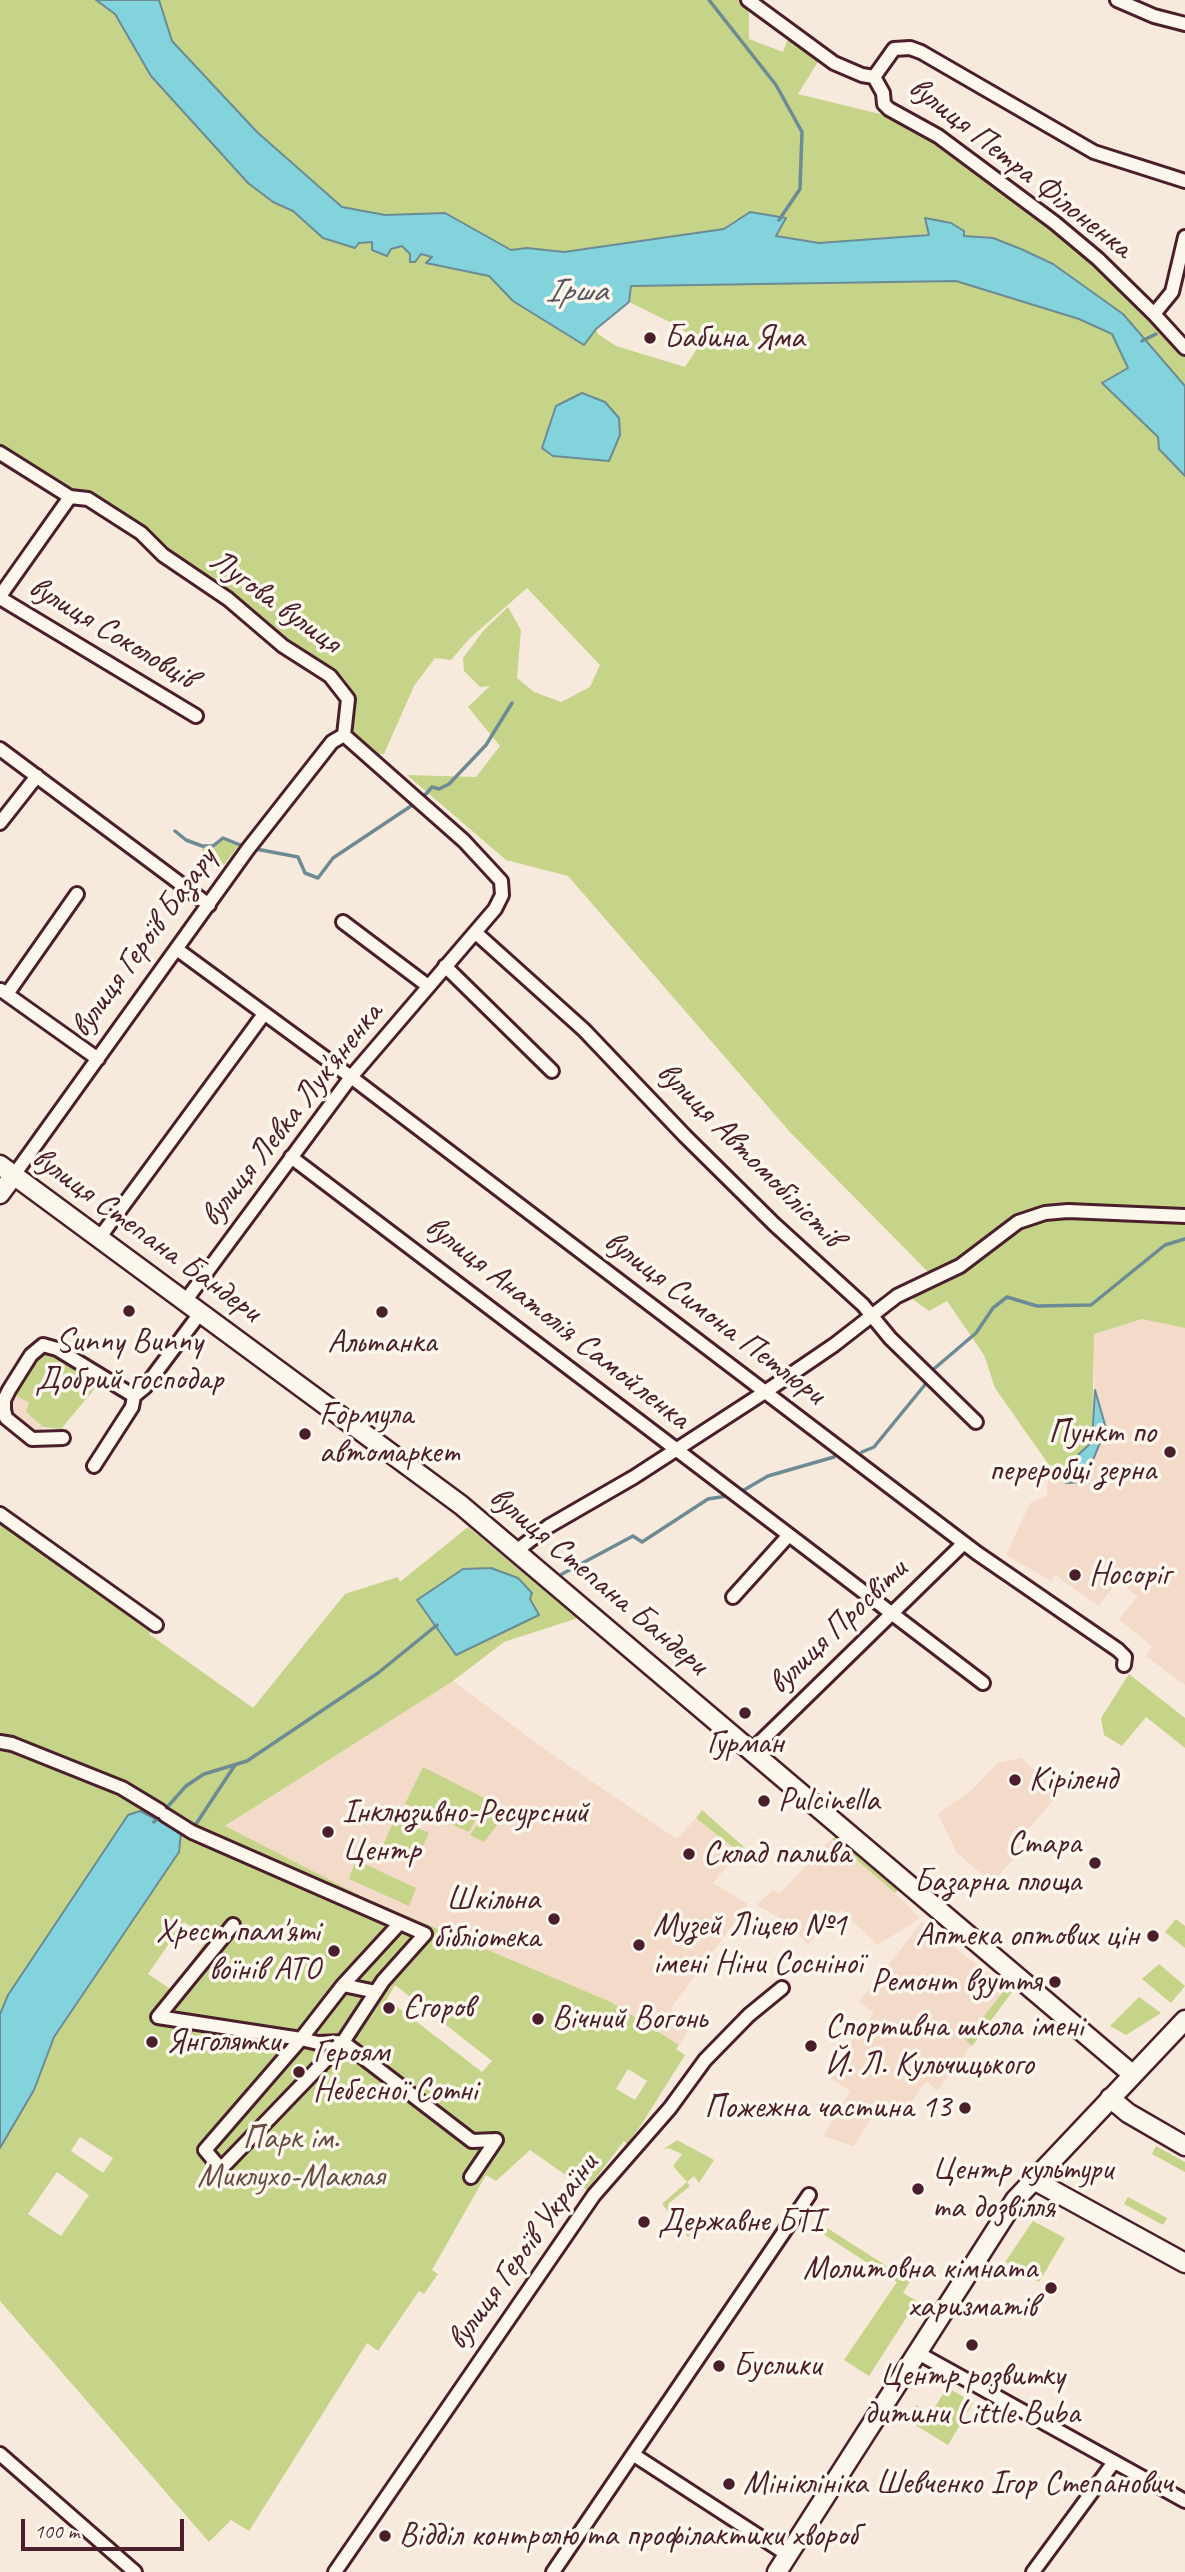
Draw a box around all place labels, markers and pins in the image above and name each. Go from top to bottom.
place label: Бабина Яма [664,318,805,358]
marker: Бабина Яма [642,330,658,346]
marker: Sunny Bunny Добрий господар [121,1303,137,1319]
marker: Альтанка [374,1304,390,1320]
place label: Sunny Bunny Добрий господар [35,1322,223,1400]
place label: Альтанка [328,1323,436,1363]
place label: Fормула автомаркет [319,1395,460,1473]
place label: Пункт по переробці зерна [989,1413,1156,1491]
marker: Fормула автомаркет [297,1426,313,1442]
marker: Пункт по переробці зерна [1162,1444,1178,1460]
place label: Носоріг [1089,1555,1171,1595]
marker: Носоріг [1067,1567,1083,1583]
marker: Гурман [737,1705,753,1721]
place label: Гурман [707,1724,783,1764]
place label: Кіріленд [1029,1760,1117,1800]
marker: Кіріленд [1007,1772,1023,1788]
place label: Pulcinella [778,1781,879,1821]
place label: Інклюзивно-Ресурсний Центр [342,1793,589,1871]
marker: Pulcinella [756,1793,772,1809]
marker: Інклюзивно-Ресурсний Центр [320,1824,336,1840]
place label: Стара Базарна площа [914,1824,1081,1902]
place label: Склад палива [703,1834,850,1874]
marker: Склад палива [681,1846,697,1862]
marker: Стара Базарна площа [1087,1855,1103,1871]
place label: Шкільна бібліотека [433,1880,540,1958]
place label: Музей Ліцею №1 імені Ніни Сосніної [653,1906,863,1984]
marker: Шкільна бібліотека [546,1911,562,1927]
place label: Хрест пам'яті воїнів АТО [156,1912,320,1990]
place label: Аптека оптових цін [915,1916,1139,1956]
marker: Аптека оптових цін [1145,1928,1161,1944]
marker: Музей Ліцею №1 імені Ніни Сосніної [631,1937,647,1953]
marker: Хрест пам'яті воїнів АТО [326,1943,342,1959]
place label: Ремонт взуття [871,1962,1041,2002]
marker: Ремонт взуття [1047,1974,1063,1990]
place label: Єгоров [403,1988,473,2028]
place label: Вічний Вогонь [552,1999,707,2039]
marker: Єгоров [381,2000,397,2016]
place label: Спортивна школа імені Й. Л. Кульчицького [825,2007,1083,2085]
marker: Вічний Вогонь [530,2011,546,2027]
place label: Янголятки [166,2022,279,2062]
place label: Героям Небесної Сотні [313,2033,477,2111]
marker: Янголятки [144,2034,160,2050]
marker: Спортивна школа імені Й. Л. Кульчицького [803,2038,819,2054]
marker: Героям Небесної Сотні [291,2064,307,2080]
place label: Пожежна частина 13 [704,2088,951,2128]
marker: Пожежна частина 13 [957,2100,973,2116]
place label: Центр культури та дозвілля [932,2150,1113,2228]
marker: Центр культури та дозвілля [910,2181,926,2197]
place label: Державне БТІ [658,2202,823,2242]
marker: Державне БТІ [636,2214,652,2230]
place label: Молитовна кімната харизматів [803,2249,1037,2327]
marker: Молитовна кімната харизматів [1043,2280,1059,2296]
marker: Центр розвитку дитини Little Buba [964,2337,980,2353]
place label: Буслики [733,2346,821,2386]
place label: Центр розвитку дитини Little Buba [864,2356,1080,2434]
marker: Буслики [711,2358,727,2374]
place label: Мініклініка Шевченко Ігор Степанович [743,2464,1173,2504]
marker: Мініклініка Шевченко Ігор Степанович [721,2476,737,2492]
place label: Відділ контролю та профілактики хвороб [399,2516,858,2556]
marker: Відділ контролю та профілактики хвороб [377,2528,393,2544]

